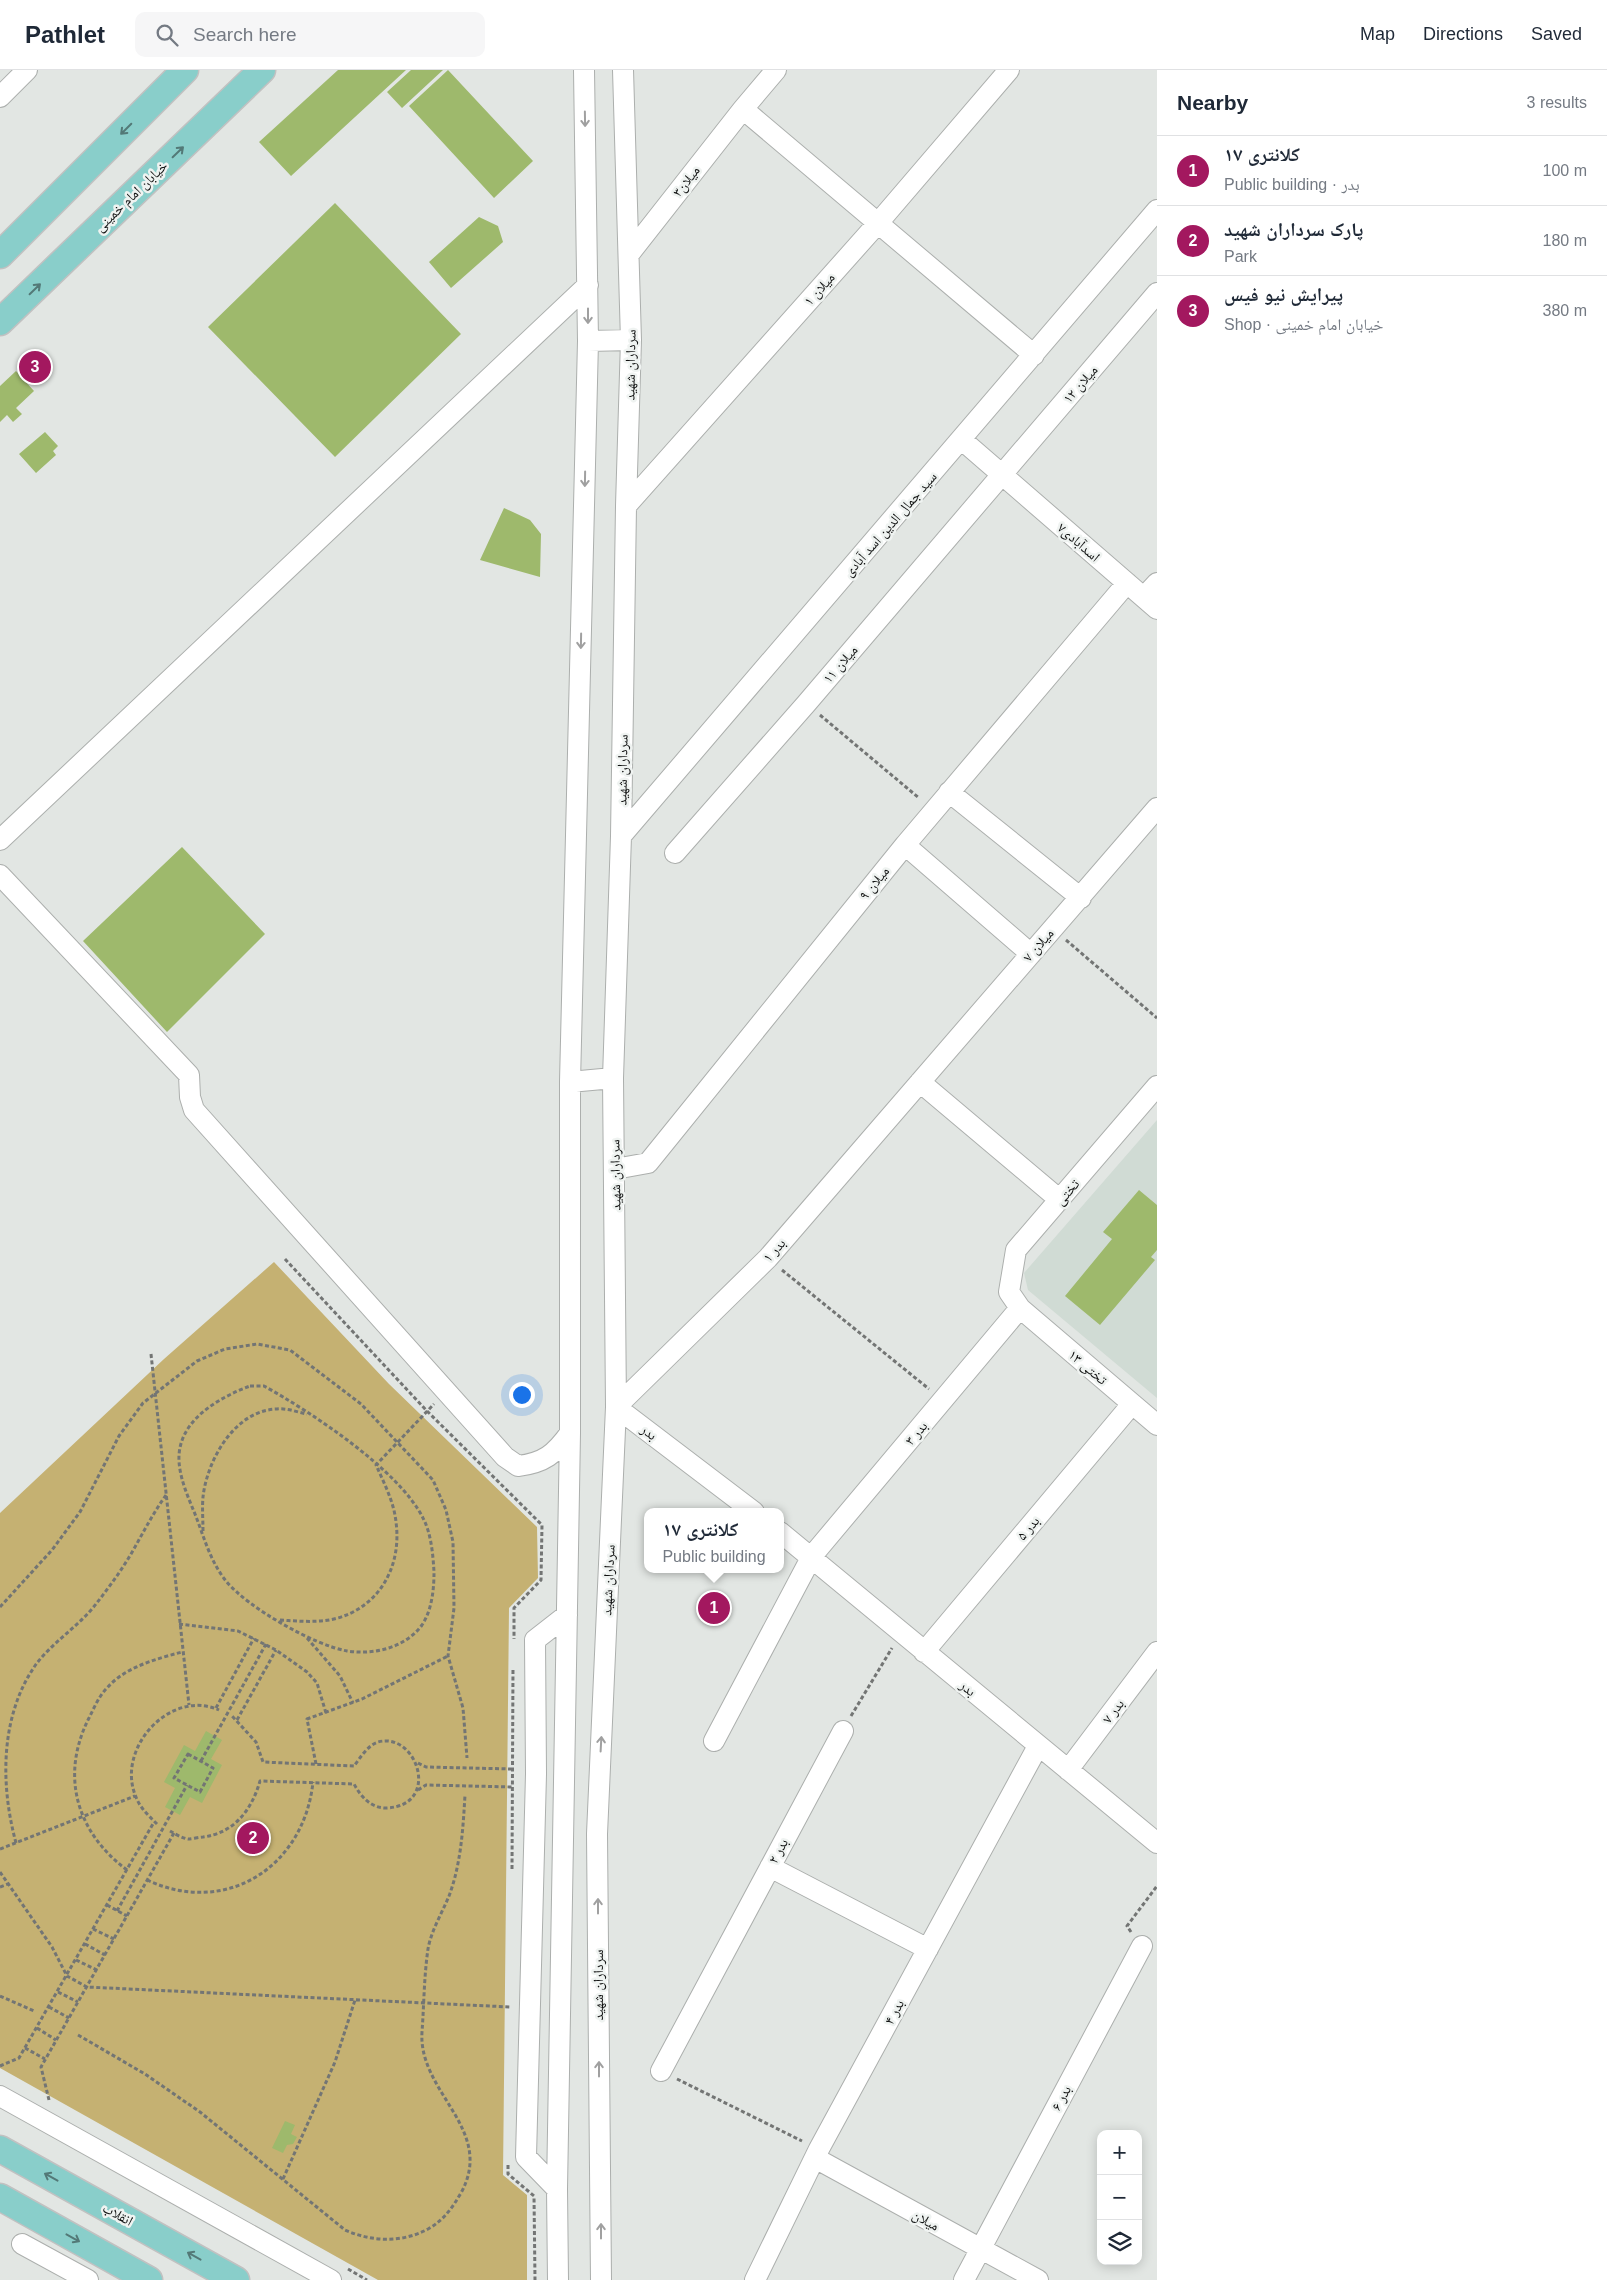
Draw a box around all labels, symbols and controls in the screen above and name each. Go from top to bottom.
search box [135,12,485,57]
text: Pathlet [25,21,105,48]
icon: search [153,21,181,49]
text: Search here [193,24,297,45]
text: Map [1360,24,1395,44]
text: Directions [1423,24,1503,44]
text: Saved [1531,24,1582,44]
text: Nearby [1177,91,1248,114]
text: 3 results [1527,94,1587,111]
one-way arrow [580,110,590,126]
one-way arrow [120,123,132,135]
text: کلانتری ۱۷ [1224,144,1300,165]
one-way arrow [171,146,184,158]
street label: خیابان امام خمینی [91,157,172,236]
street label: میلان۳ [669,162,704,200]
text: 1 [1189,162,1197,179]
text: 100 m [1543,162,1587,179]
text: Public building · بدر [1224,176,1360,193]
text: پارک سرداران شهید [1224,219,1363,240]
text: 2 [1189,232,1197,249]
text: 180 m [1543,232,1587,249]
text: Park [1224,248,1257,265]
street label: میلان ۱ [800,269,839,309]
one-way arrow [29,282,41,295]
text: پیرایش نیو فیس [1224,284,1343,305]
text: 3 [1189,302,1197,319]
text: 380 m [1543,302,1587,319]
one-way arrow [583,308,593,324]
text: Shop · خیابان امام خمینی [1224,316,1383,333]
street label: سرداران شهید [621,329,640,401]
pin: 3 [19,348,51,386]
street label: میلان ۱۲ [1059,362,1101,407]
street label: سید جمال الدین اسد آبادی [840,468,941,580]
one-way arrow [580,470,590,486]
street label: اسدآبادی۷ [1054,519,1103,565]
one-way arrow [576,632,586,649]
street label: میلان ۱۱ [819,642,861,687]
street label: سرداران شهید [613,734,632,806]
street label: میلان ۹ [856,863,893,904]
street label: میلان ۷ [1019,925,1057,965]
street label: سرداران شهید [606,1139,625,1211]
street label: تختی [1052,1176,1083,1209]
street label: بدر ۱ [759,1235,790,1266]
street label: تختی ۱۳ [1065,1346,1111,1389]
your location [509,1382,535,1408]
street label: بدر ۳ [901,1418,931,1449]
street label: بدر [636,1420,660,1444]
popup [644,1508,784,1573]
street label: بدر ۵ [1013,1513,1043,1544]
text: کلانتری ۱۷ [662,1519,738,1540]
street label: سرداران شهید [598,1544,619,1616]
text: Public building [662,1548,766,1565]
pin: 1 [698,1589,730,1627]
street label: بدر [955,1676,979,1700]
street label: بدر ۷ [1099,1696,1128,1727]
one-way arrow [597,1736,606,1752]
pin: 2 [237,1819,269,1857]
street label: بدر ۲ [765,1836,792,1867]
one-way arrow [593,1899,603,1915]
street label: سرداران شهید [590,1949,607,2021]
street label: بدر ۴ [881,1997,908,2028]
one-way arrow [594,2061,604,2078]
street label: بدر ۶ [1048,2083,1075,2114]
map controls [1097,2130,1142,2265]
button: + [1097,2130,1142,2175]
one-way arrow [45,2172,59,2182]
button: − [1097,2175,1142,2220]
street label: انقلاب [100,2199,136,2229]
street label: میلان [909,2206,942,2235]
button: layers [1097,2220,1142,2265]
one-way arrow [596,2224,605,2240]
one-way arrow [65,2233,80,2243]
one-way arrow [187,2251,201,2261]

